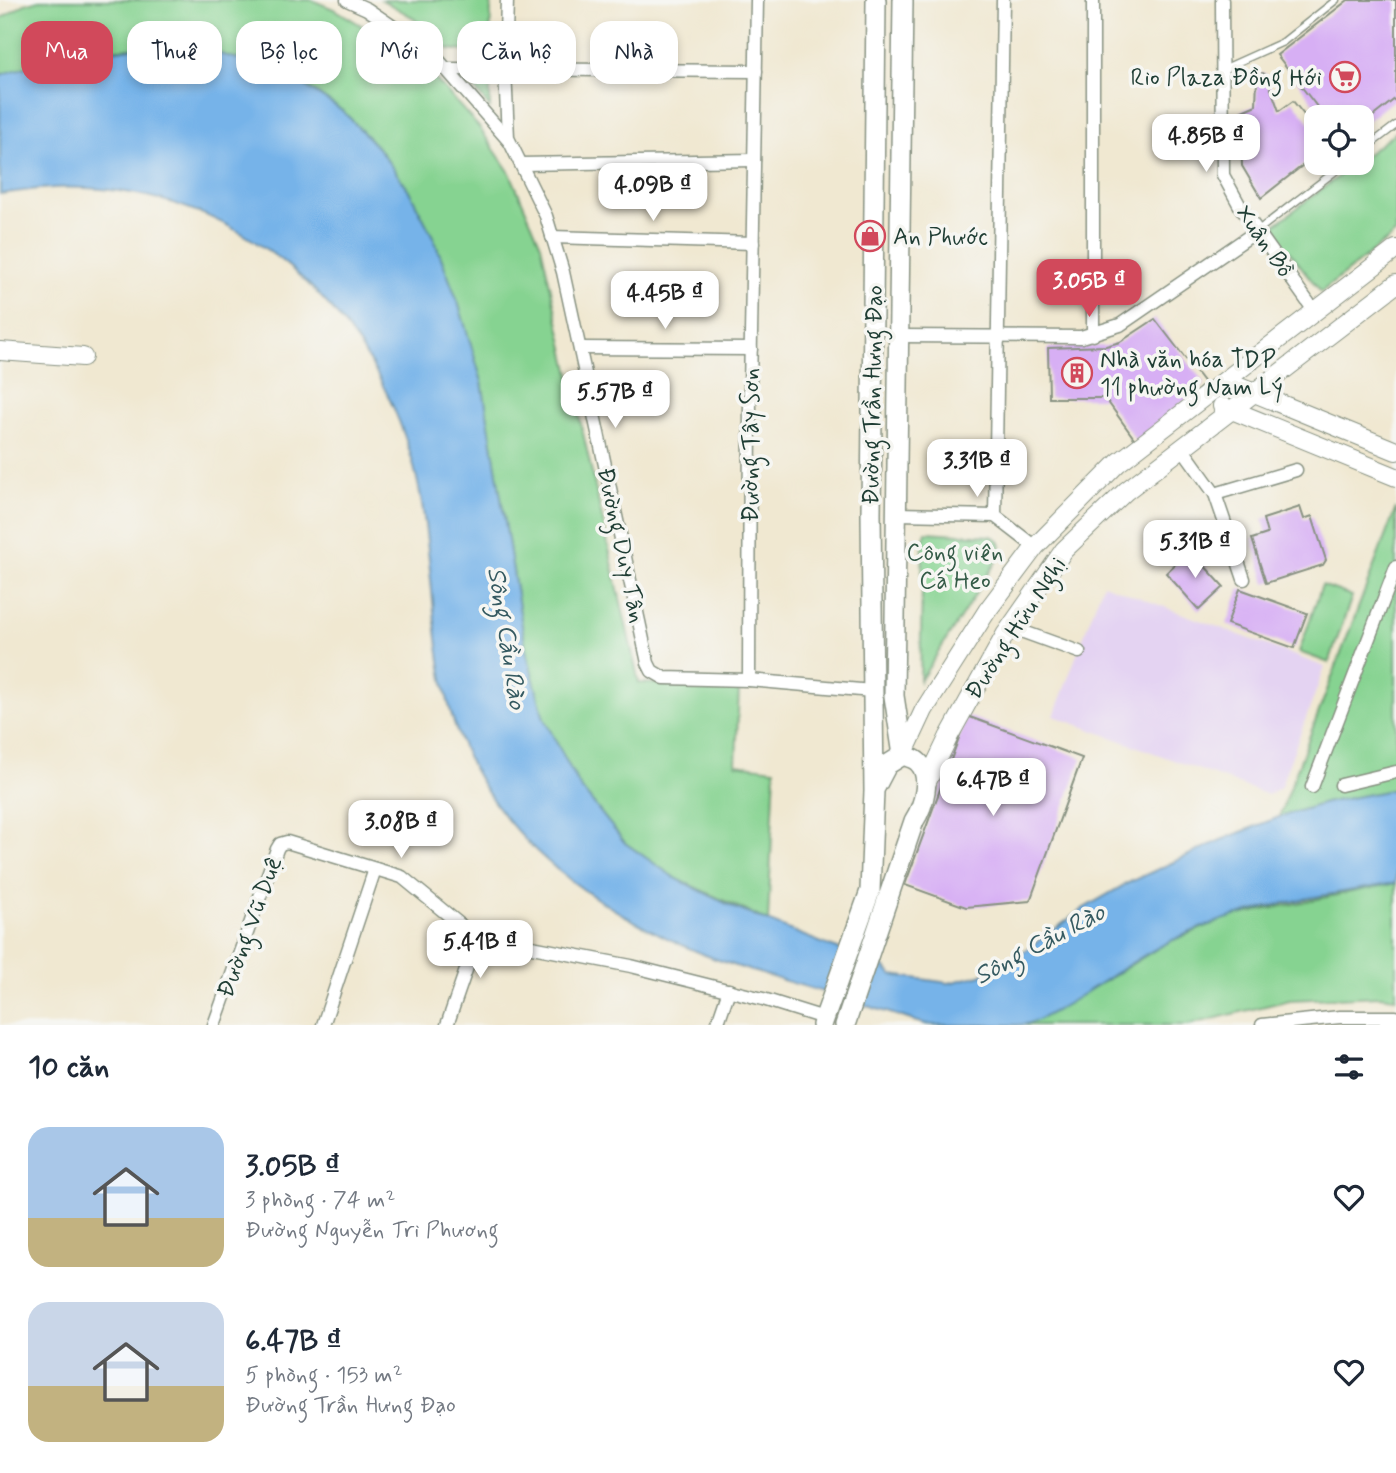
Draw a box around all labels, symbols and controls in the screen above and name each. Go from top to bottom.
chip: Mua [21,21,113,84]
chip: Thuê [127,21,222,84]
chip: Bộ lọc [236,21,342,84]
chip: Mới [356,21,443,84]
chip: Căn hộ [457,21,576,84]
chip: Nhà [590,21,678,84]
supermarket icon: Rio Plaza Đồng Hới [1328,60,1362,94]
place label: Rio Plaza Đồng Hới [1131,63,1322,97]
map controls [1304,105,1374,175]
button: locate [1304,105,1374,175]
pin: 4.85B ₫ [1141,114,1271,174]
text: 4.85B ₫ [1168,122,1244,152]
pin: 4.09B ₫ [588,164,718,223]
text: 4.09B ₫ [614,171,692,201]
street label: Xuân Bồ [1228,200,1300,284]
shop icon: An Phước [853,219,887,253]
place label: An Phước [893,222,988,253]
pin: 3.05B ₫ [1024,260,1154,319]
text: 3.05B ₫ [1053,267,1125,297]
pin: 4.45B ₫ [600,272,730,331]
text: 4.45B ₫ [627,279,703,309]
street label: Đường Trần Hưng Đạo [856,285,894,505]
place label: Nhà văn hóa TDP 11 phường Nam Lý [1100,345,1283,407]
building icon: Nhà văn hóa TDP 11 phường Nam Lý [1060,356,1094,390]
street label: Đường Tây Sơn [736,368,770,522]
pin: 5.57B ₫ [550,370,680,430]
text: 5.57B ₫ [577,378,653,408]
pin: 3.31B ₫ [912,440,1042,499]
text: 3.31B ₫ [943,447,1011,477]
street label: Đường Duy Tân [586,465,652,627]
pin: 5.31B ₫ [1130,520,1260,580]
text: 5.31B ₫ [1159,528,1231,558]
park label: Công viên Cá Heo [907,538,1003,597]
street label: Đường Hữu Nghị [959,552,1076,707]
water label: Sông Cầu Rào [475,565,534,713]
pin: 6.47B ₫ [928,758,1058,818]
text: 6.47B ₫ [956,766,1030,796]
pin: 3.08B ₫ [336,800,466,860]
text: 3.08B ₫ [364,808,438,838]
street label: Đường Vũ Duệ [211,853,293,1003]
water label: Sông Cầu Rào [969,896,1113,996]
pin: 5.41B ₫ [415,920,545,980]
text: 5.41B ₫ [443,928,517,958]
text: 10 căn [28,1048,109,1087]
icon: filters [1330,1048,1368,1086]
text: 3.05B ₫ [245,1147,340,1186]
icon: home [84,1155,168,1239]
icon: heart [1330,1178,1368,1216]
text: 3 phòng · 74 m² [245,1186,395,1216]
text: Đường Nguyễn Tri Phương [245,1216,499,1246]
text: 6.47B ₫ [245,1322,342,1361]
icon: home [84,1330,168,1414]
icon: heart [1330,1353,1368,1391]
text: 5 phòng · 153 m² [245,1361,403,1391]
text: Đường Trần Hưng Đạo [245,1391,456,1421]

